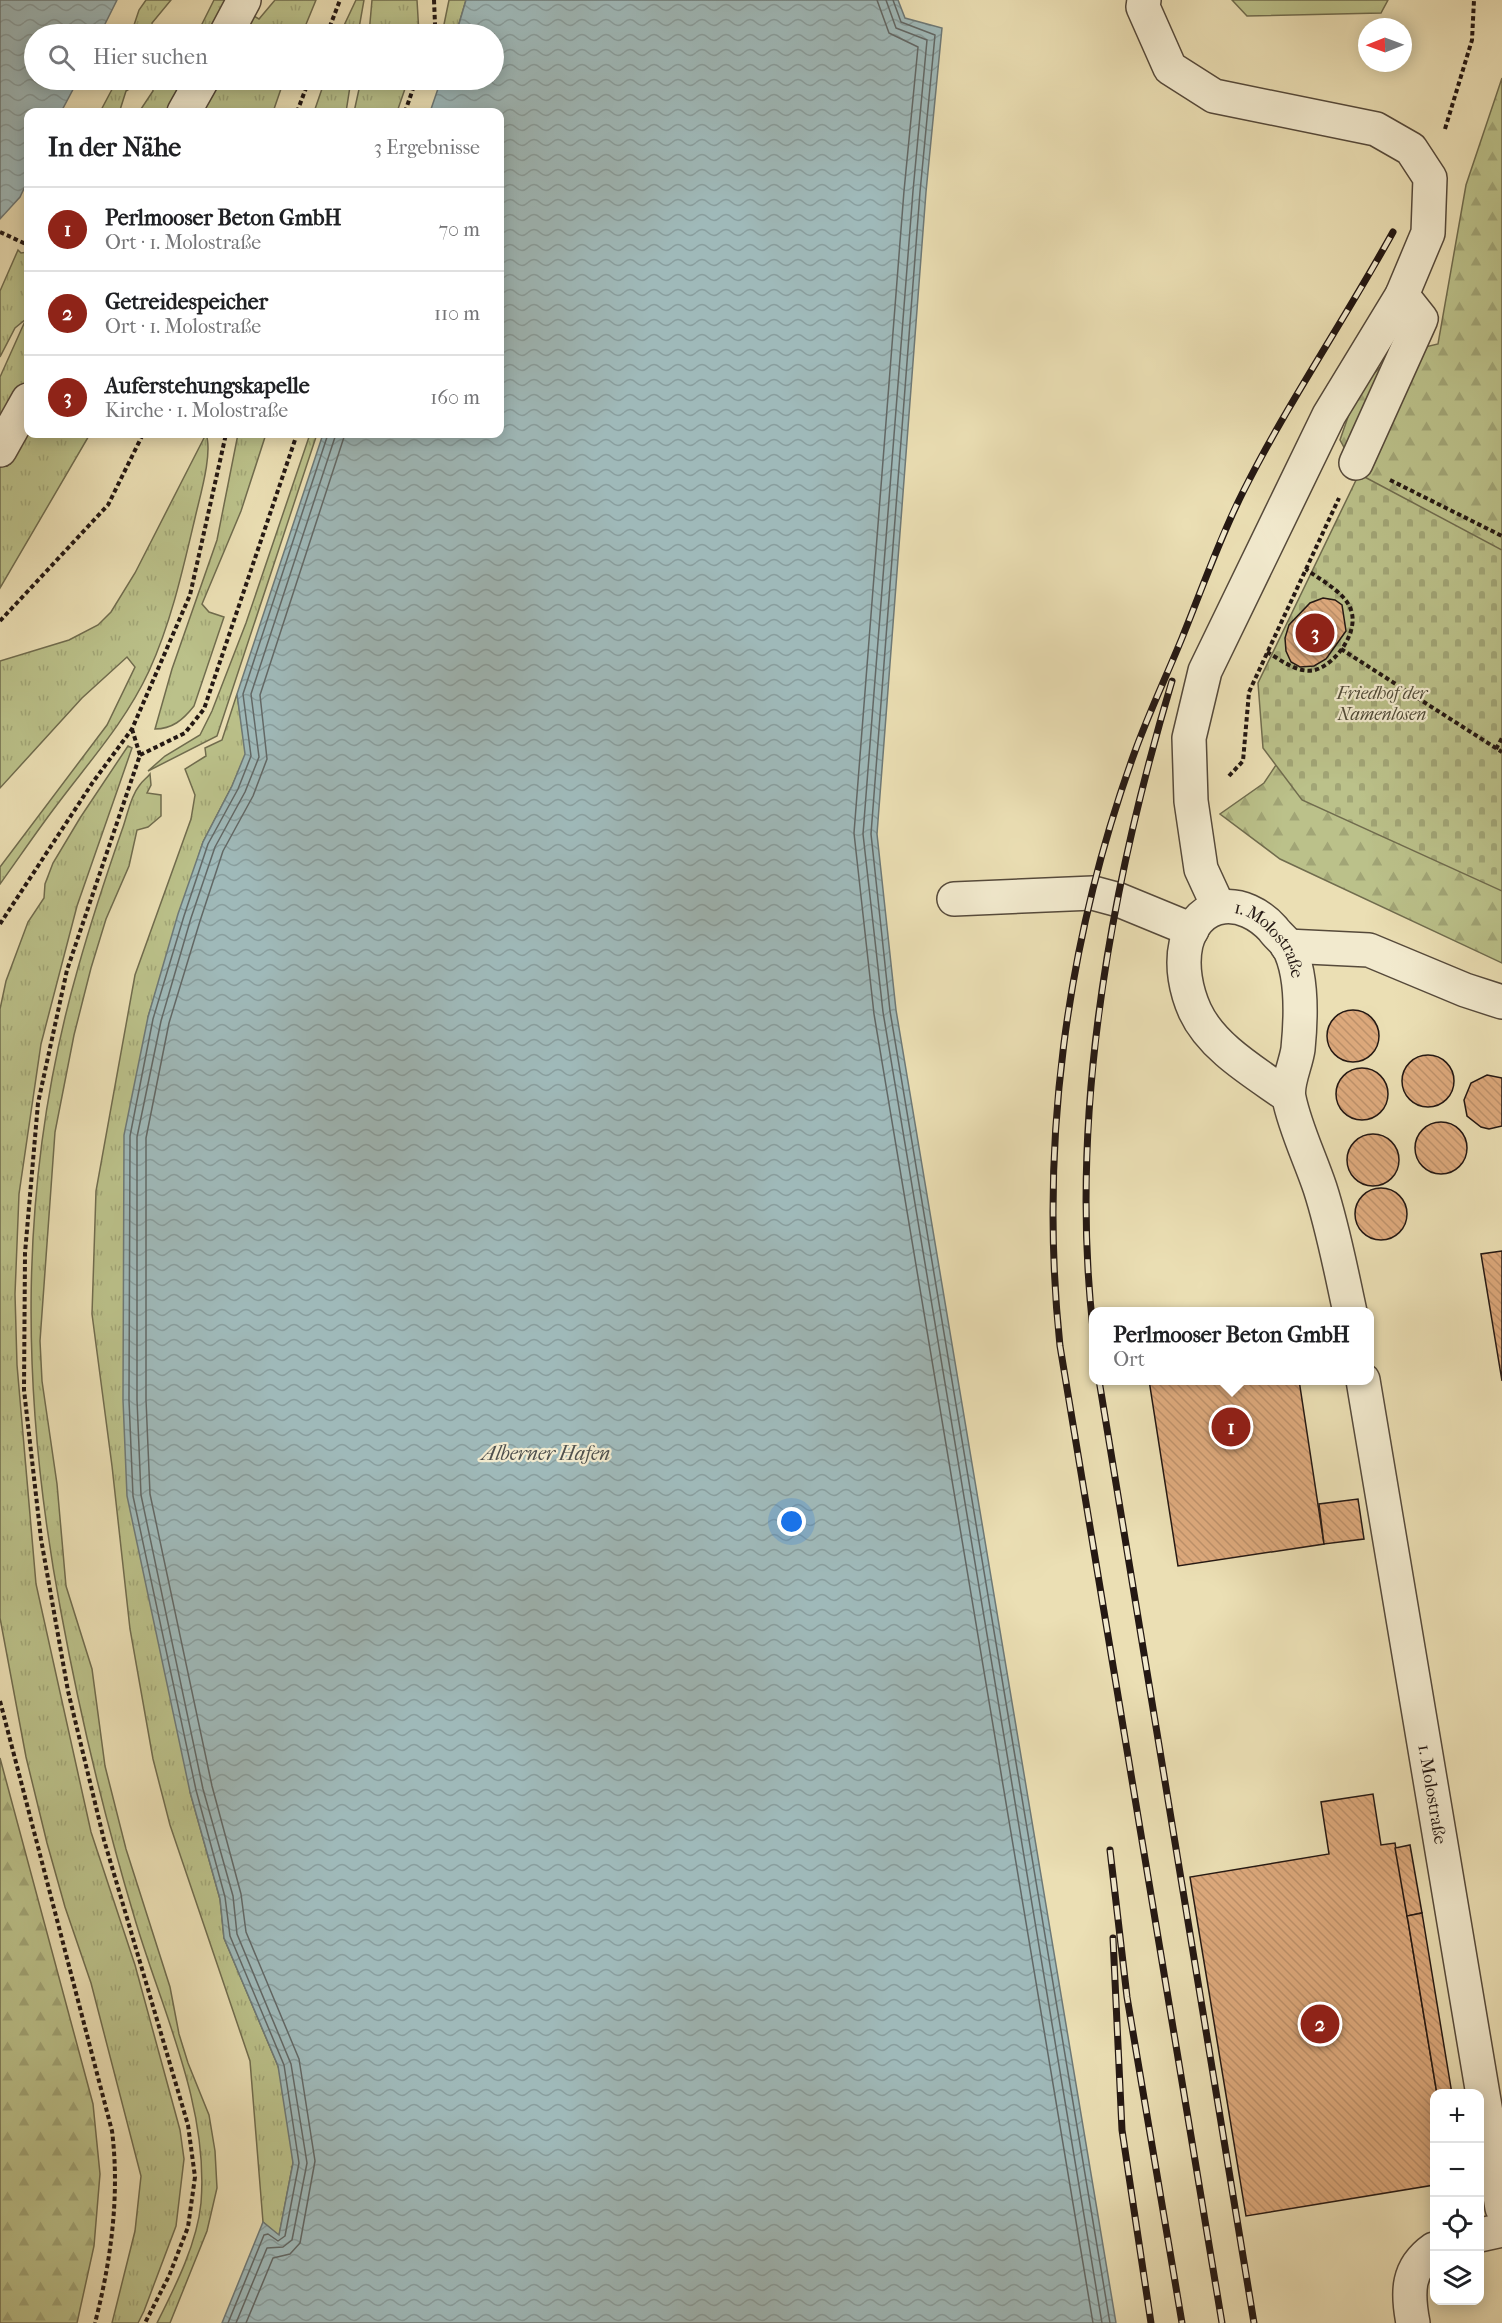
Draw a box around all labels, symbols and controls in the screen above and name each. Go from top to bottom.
north arrow [1358,18,1412,72]
search box [24,24,504,90]
icon: search [45,41,78,74]
text: Hier suchen [93,44,208,70]
text: In der Nähe [48,132,181,163]
text: 3 Ergebnisse [374,136,480,159]
text: Perlmooser Beton GmbH [105,205,342,231]
text: 1 [64,218,71,241]
text: 70 m [438,218,480,241]
text: Ort · 1. Molostraße [105,231,261,254]
text: Getreidespeicher [105,289,268,315]
text: 2 [62,302,73,325]
text: 110 m [434,302,480,325]
text: Ort · 1. Molostraße [105,315,261,338]
text: Auferstehungskapelle [105,373,310,399]
text: 3 [63,386,72,409]
text: 160 m [430,386,480,409]
text: Kirche · 1. Molostraße [105,399,288,422]
pin: 3 [1296,610,1334,656]
park label: Friedhof der Namenlosen [1336,683,1429,725]
street label: 1. Molostraße [1233,897,1308,980]
popup [1089,1307,1374,1385]
text: Perlmooser Beton GmbH [1113,1322,1350,1348]
text: Ort [1113,1348,1145,1371]
pin: 1 [1212,1404,1250,1450]
water label: Alberner Hafen [479,1442,610,1465]
your location [777,1507,806,1536]
street label: 1. Molostraße [1414,1743,1451,1846]
pin: 2 [1300,2002,1340,2046]
map controls [1430,2089,1484,2305]
button: + [1430,2089,1484,2143]
button: − [1430,2143,1484,2197]
button: locate [1430,2197,1484,2251]
button: layers [1430,2251,1484,2305]

